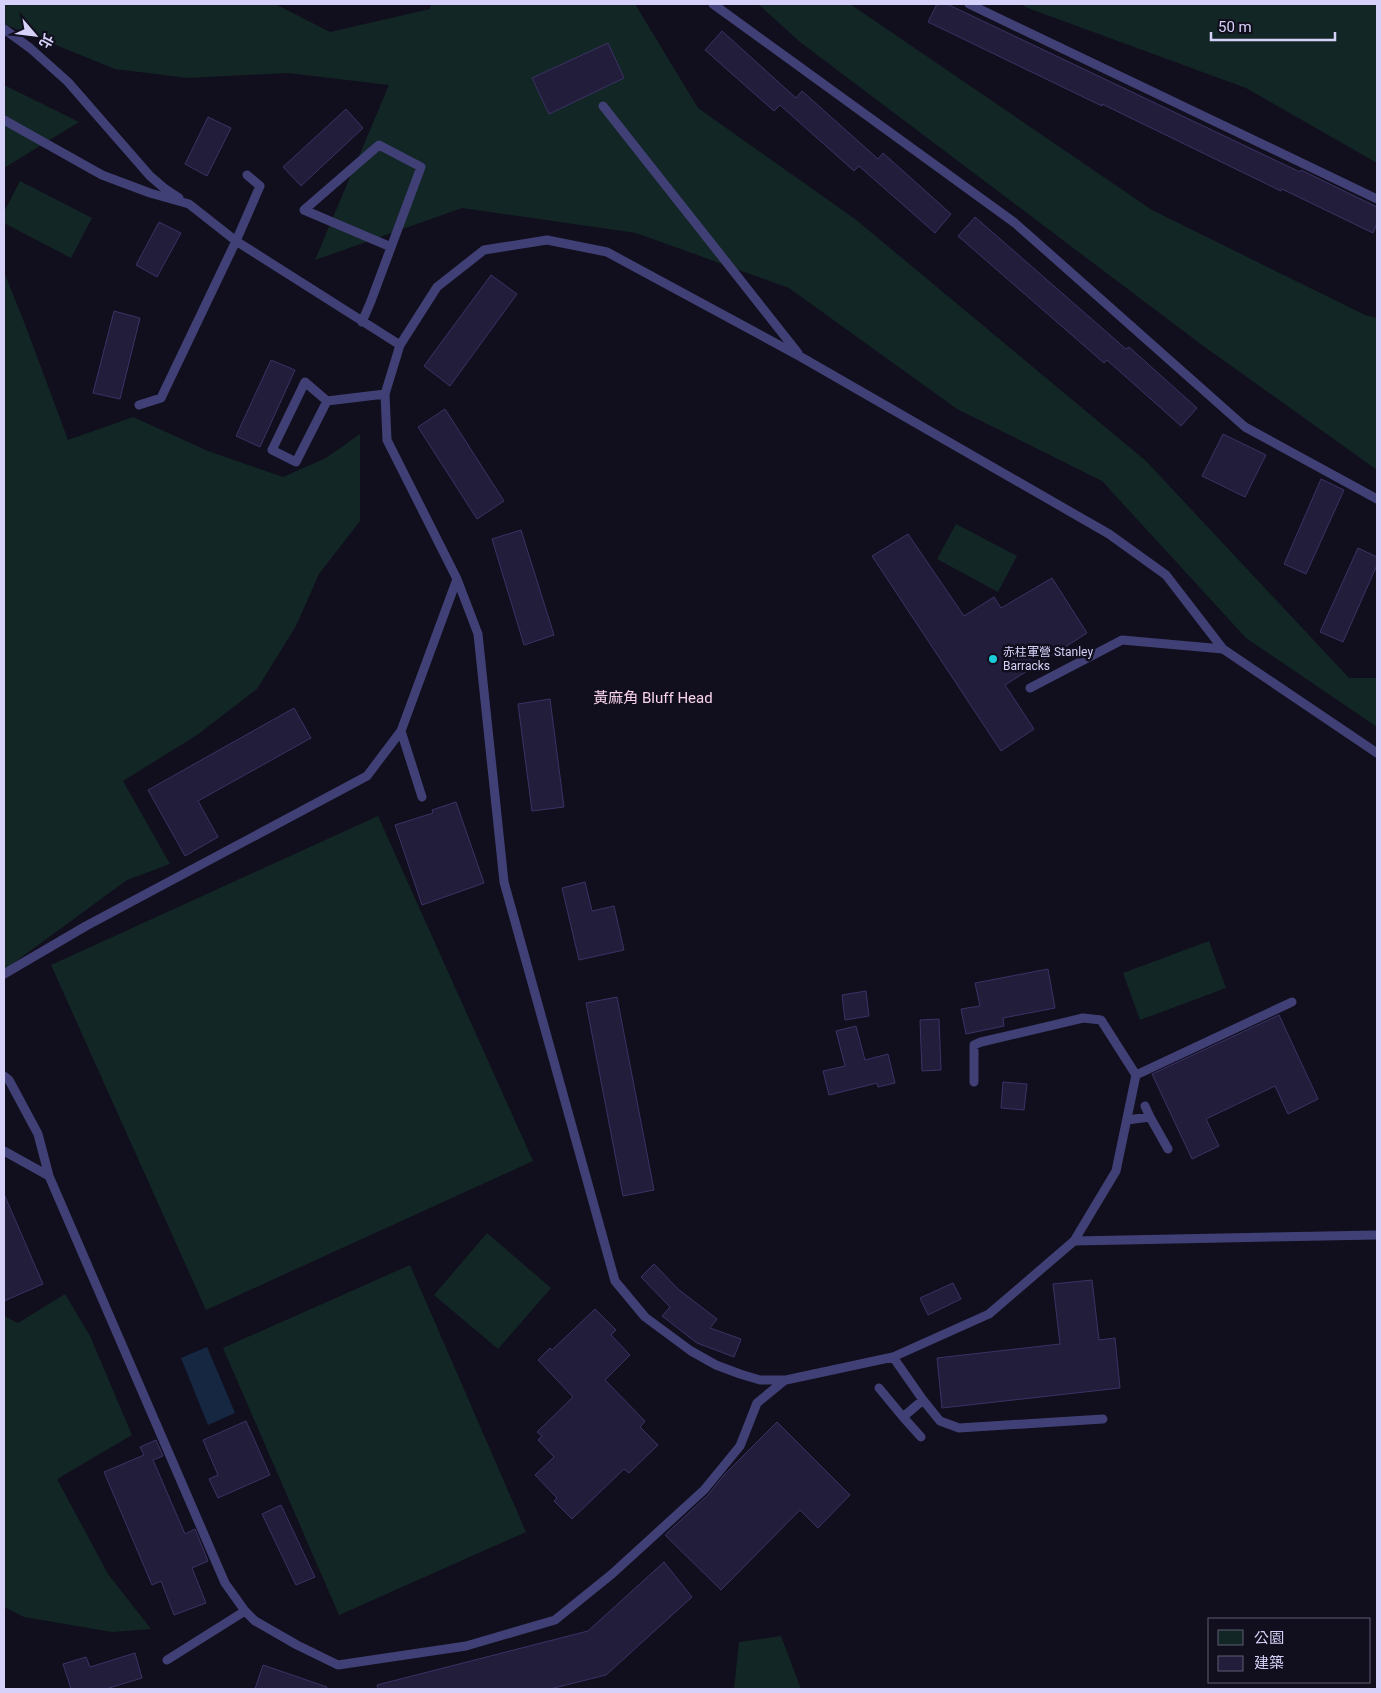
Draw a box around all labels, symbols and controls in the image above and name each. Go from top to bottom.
north arrow [10,10,60,60]
scale bar [1211,10,1335,42]
text: 50 m [1218,18,1252,36]
text: 北 [36,31,57,51]
place label: 赤柱軍營 Stanley Barracks [1003,645,1093,673]
marker: 赤柱軍營 Stanley Barracks [987,653,999,665]
district label: 黃麻角 Bluff Head [593,689,713,707]
legend [1208,1618,1371,1683]
text: 公園 [1254,1629,1284,1647]
text: 建築 [1254,1654,1284,1672]

